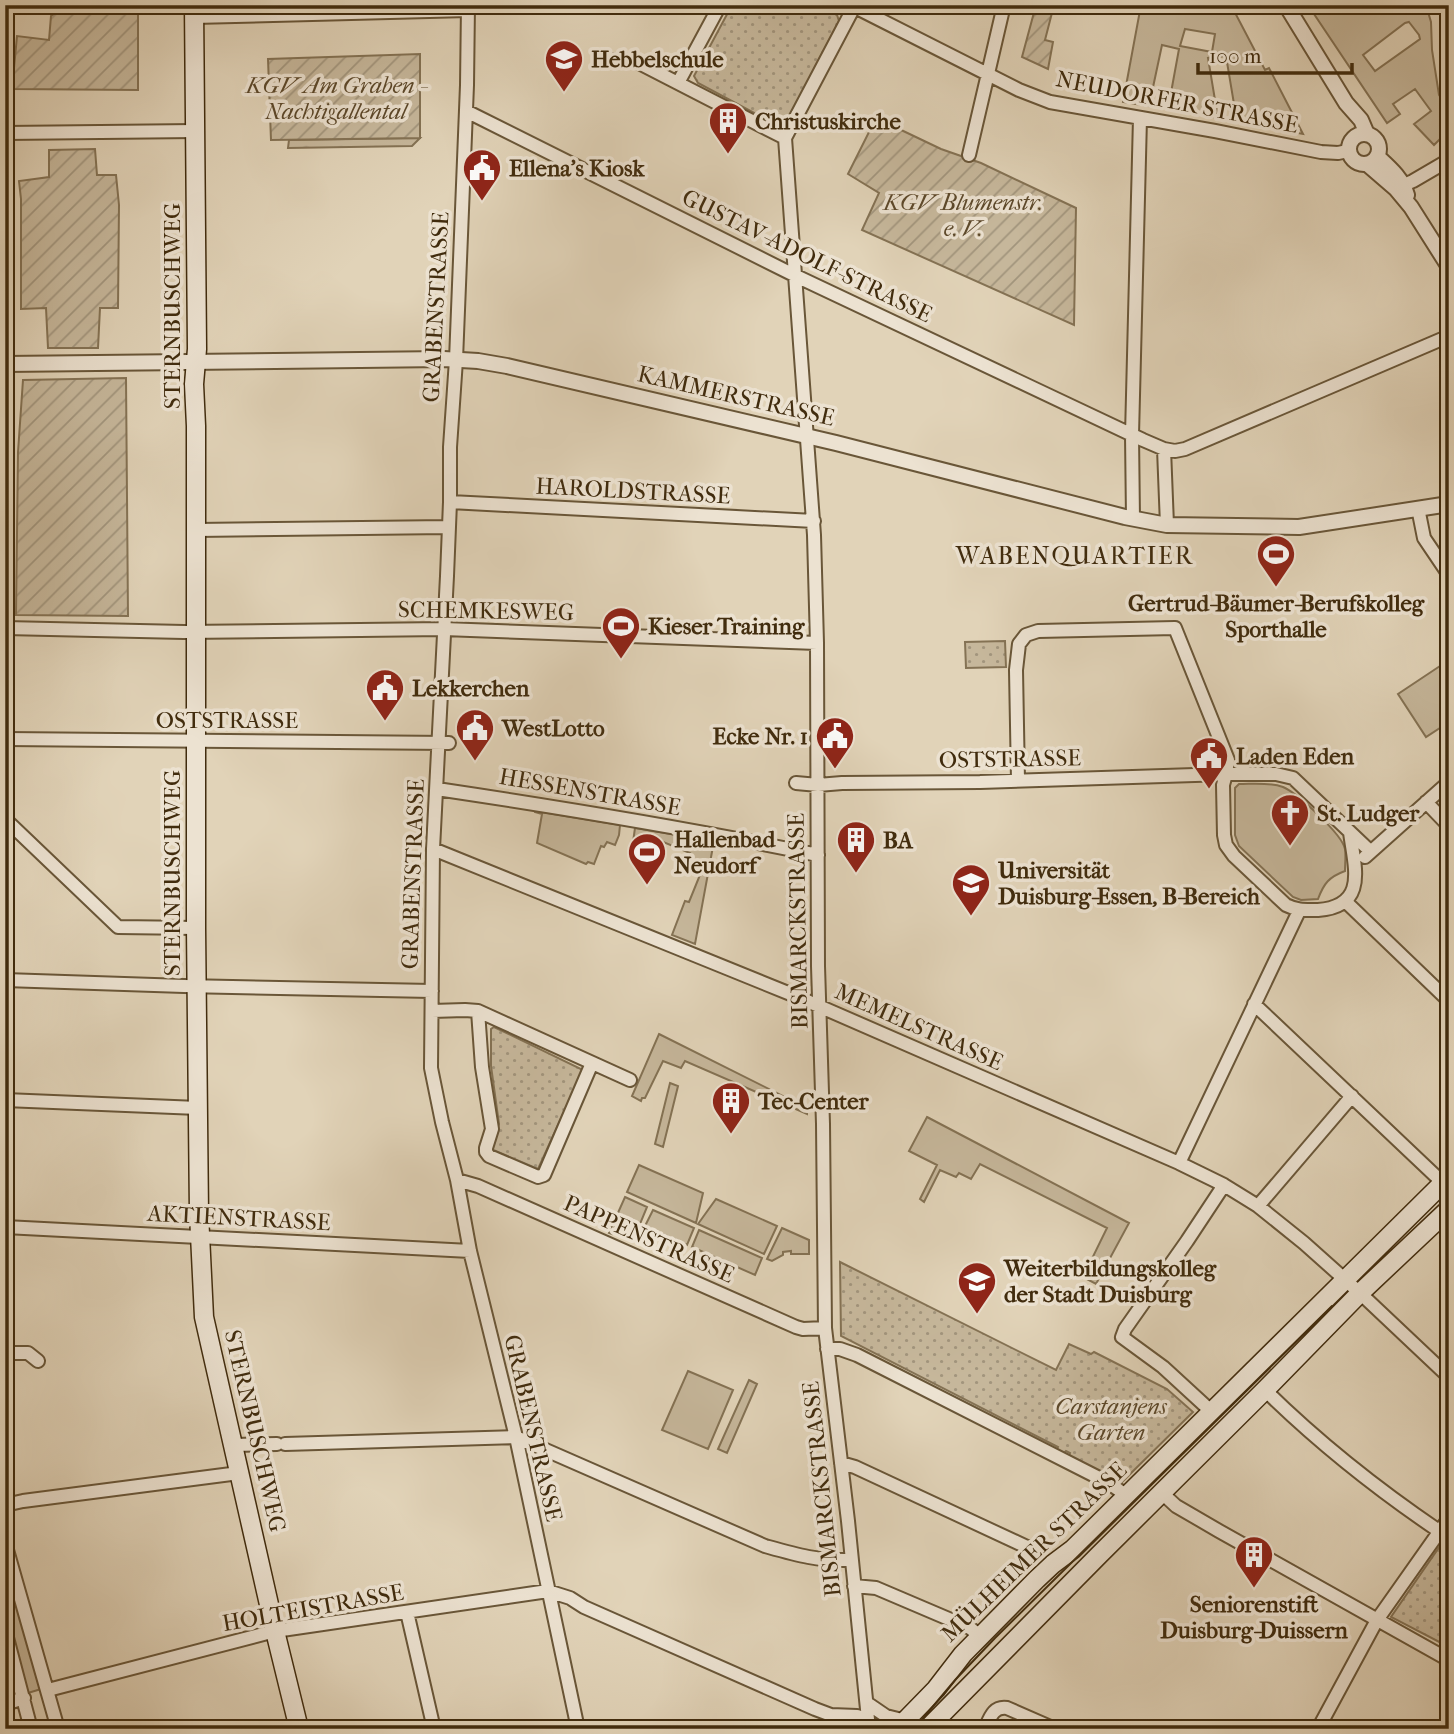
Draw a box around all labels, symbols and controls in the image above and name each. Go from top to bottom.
scale bar [1198,32,1352,76]
school or university icon: Hebbelschule [543,38,585,93]
text: 100 m [1209,44,1262,68]
place label: Hebbelschule [591,46,724,73]
street label: NEUDORFER STRASSE [1054,65,1300,139]
park label: KGV Am Graben - Nachtigallental [244,72,429,125]
building icon: Christuskirche [707,100,749,155]
place label: Christuskirche [755,108,901,135]
public building icon: Ellena's Kiosk [461,147,503,202]
place label: Ellena's Kiosk [509,155,645,182]
street label: GUSTAV-ADOLF-STRASSE [678,184,936,328]
park label: KGV Blumenstr. e. V. [881,189,1043,242]
street label: STERNBUSCHWEG [159,203,186,409]
street label: GRABENSTRASSE [418,211,454,403]
street label: KAMMERSTRASSE [635,360,837,432]
street label: HAROLDSTRASSE [535,472,731,510]
sports icon: Gertrud-Bäumer-Berufskolleg Sporthalle [1255,533,1297,588]
district label: WABENQUARTIER [955,542,1194,570]
place label: Gertrud-Bäumer-Berufskolleg Sporthalle [1128,590,1425,643]
street label: SCHEMKESWEG [398,596,574,626]
sports icon: Kieser Training [600,605,642,660]
place label: Kieser Training [648,613,805,640]
public building icon: Lekkerchen [364,667,406,722]
place label: Lekkerchen [412,675,530,702]
street label: OSTSTRASSE [156,707,298,734]
public building icon: WestLotto [454,707,496,762]
place label: WestLotto [501,715,605,742]
public building icon: Ecke Nr. 1 [814,715,856,770]
place label: Ecke Nr. 1 [712,723,808,750]
public building icon: Laden Eden [1188,735,1230,790]
place label: Laden Eden [1236,743,1355,770]
street label: OSTSTRASSE [939,744,1081,774]
street label: HESSENSTRASSE [497,763,683,821]
street label: STERNBUSCHWEG [159,770,186,976]
street label: GRABENSTRASSE [396,778,430,970]
church icon: St. Ludger [1269,792,1311,847]
place label: St. Ludger [1317,800,1420,827]
street label: BISMARCKSTRASSE [783,813,813,1029]
building icon: BA [835,819,877,874]
place label: Hallenbad Neudorf [674,826,777,879]
place label: BA [883,827,914,854]
sports icon: Hallenbad Neudorf [626,831,668,886]
place label: Universität Duisburg-Essen, B-Bereich [997,857,1261,910]
school or university icon: Universität Duisburg-Essen, B-Bereich [950,862,992,917]
street label: MEMELSTRASSE [831,978,1007,1076]
building icon: Tec-Center [710,1080,752,1135]
place label: Tec-Center [757,1088,870,1115]
street label: PAPPENSTRASSE [560,1189,738,1289]
street label: AKTIENSTRASSE [146,1200,331,1236]
place label: Weiterbildungskolleg der Stadt Duisburg [1003,1255,1217,1308]
school or university icon: Weiterbildungskolleg der Stadt Duisburg [956,1260,998,1315]
street label: STERNBUSCHWEG [219,1327,291,1535]
street label: GRABENSTRASSE [498,1332,568,1524]
street label: BISMARCKSTRASSE [797,1380,847,1598]
park label: Carstanjens Garten [1055,1393,1168,1446]
street label: MÜLHEIMER STRASSE [936,1456,1132,1648]
building icon: Seniorenstift Duisburg-Duissern [1233,1534,1275,1589]
street label: HOLTEISTRASSE [220,1579,406,1637]
place label: Seniorenstift Duisburg-Duissern [1160,1591,1348,1644]

